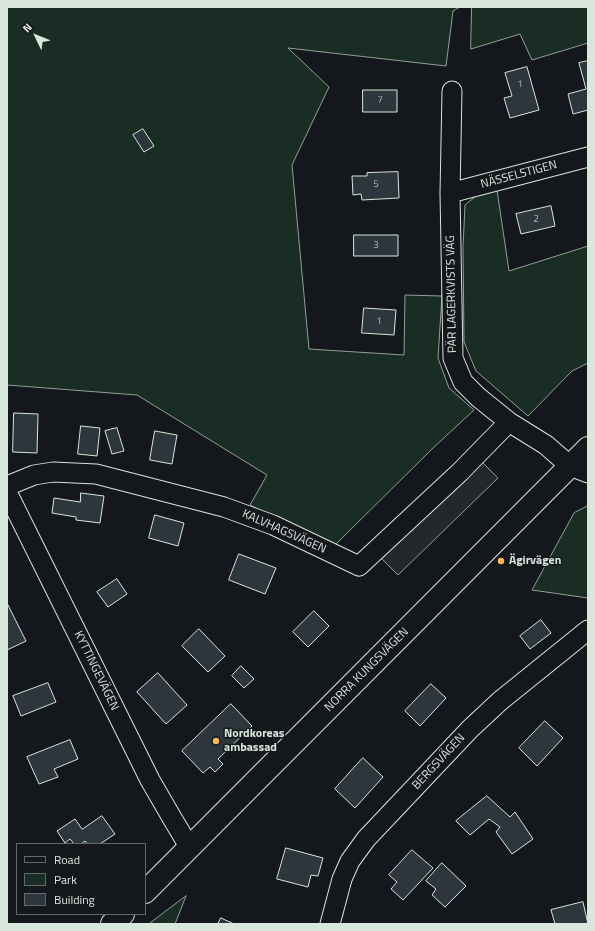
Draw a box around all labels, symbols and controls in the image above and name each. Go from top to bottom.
north arrow [16,16,56,56]
text: N [19,20,36,36]
house number: 1 [517,79,523,91]
house number: 7 [377,95,383,107]
street label: NÄSSELSTIGEN [479,158,559,192]
house number: 5 [373,179,379,191]
house number: 2 [533,214,539,226]
street label: PÄR LAGERKVISTS VÄG [444,235,460,353]
house number: 3 [373,240,379,252]
house number: 1 [376,316,382,328]
street label: KALVHAGSVÄGEN [240,507,328,557]
place label: Ägirvägen [509,554,561,568]
marker: Ägirvägen [496,556,506,566]
street label: NORRA KUNGSVÄGEN [322,625,412,715]
street label: KYTTINGEVÄGEN [71,629,121,713]
place label: Nordkoreas ambassad [224,727,285,755]
street label: BERGSVÄGEN [410,731,468,793]
marker: Nordkoreas ambassad [211,736,221,746]
legend [16,843,146,915]
text: Road [54,850,80,869]
text: Park [54,870,77,889]
text: Building [54,890,95,909]

